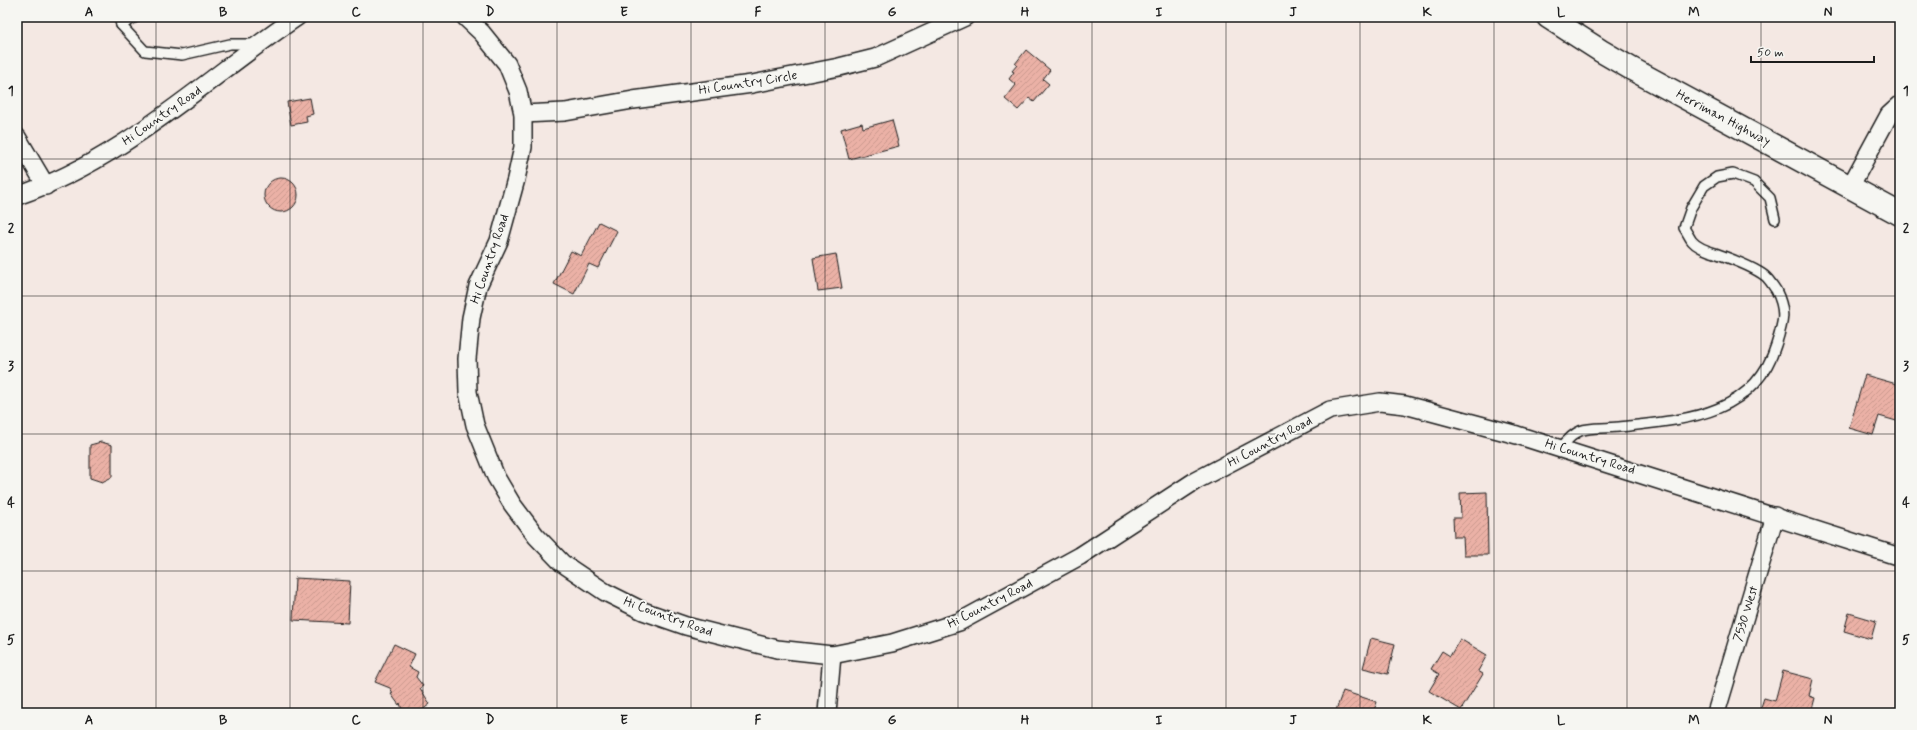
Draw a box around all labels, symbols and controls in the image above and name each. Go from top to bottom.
text: A [85,4,93,21]
text: B [219,4,228,21]
text: C [351,4,361,21]
text: D [486,4,495,21]
text: E [620,4,628,21]
text: F [755,4,762,21]
text: G [888,4,897,21]
text: H [1021,4,1030,21]
text: I [1156,4,1163,21]
text: J [1289,4,1297,21]
text: K [1422,4,1432,21]
text: L [1557,4,1566,21]
text: M [1688,4,1700,21]
text: N [1824,4,1833,21]
scale bar [1751,38,1874,64]
text: 50 m [1757,45,1784,61]
street label: Hi Country Circle [697,67,799,99]
street label: Hi Country Road [119,82,205,150]
text: 1 [8,83,14,100]
text: 1 [1903,83,1909,100]
street label: Herriman Highway [1673,86,1773,150]
street label: Hi Country Road [467,212,513,306]
text: 2 [8,220,15,237]
text: 2 [1903,220,1910,237]
text: 3 [8,358,14,375]
text: 3 [1903,358,1909,375]
street label: Hi Country Road [1225,413,1315,471]
street label: Hi Country Road [1543,435,1637,479]
text: 4 [7,495,15,512]
text: 4 [1902,495,1910,512]
street label: Hi Country Road [944,575,1036,633]
street label: 7530 West [1729,584,1763,644]
street label: Hi Country Road [621,593,715,641]
text: 5 [7,632,15,649]
text: 5 [1902,632,1910,649]
text: A [85,712,93,729]
text: B [219,712,228,729]
text: C [351,712,361,729]
text: D [486,712,495,729]
text: E [620,712,628,729]
text: F [755,712,762,729]
text: G [888,712,897,729]
text: H [1021,712,1030,729]
text: I [1156,712,1163,729]
text: J [1289,712,1297,729]
text: K [1422,712,1432,729]
text: L [1557,712,1566,729]
text: M [1688,712,1700,729]
text: N [1824,712,1833,729]

